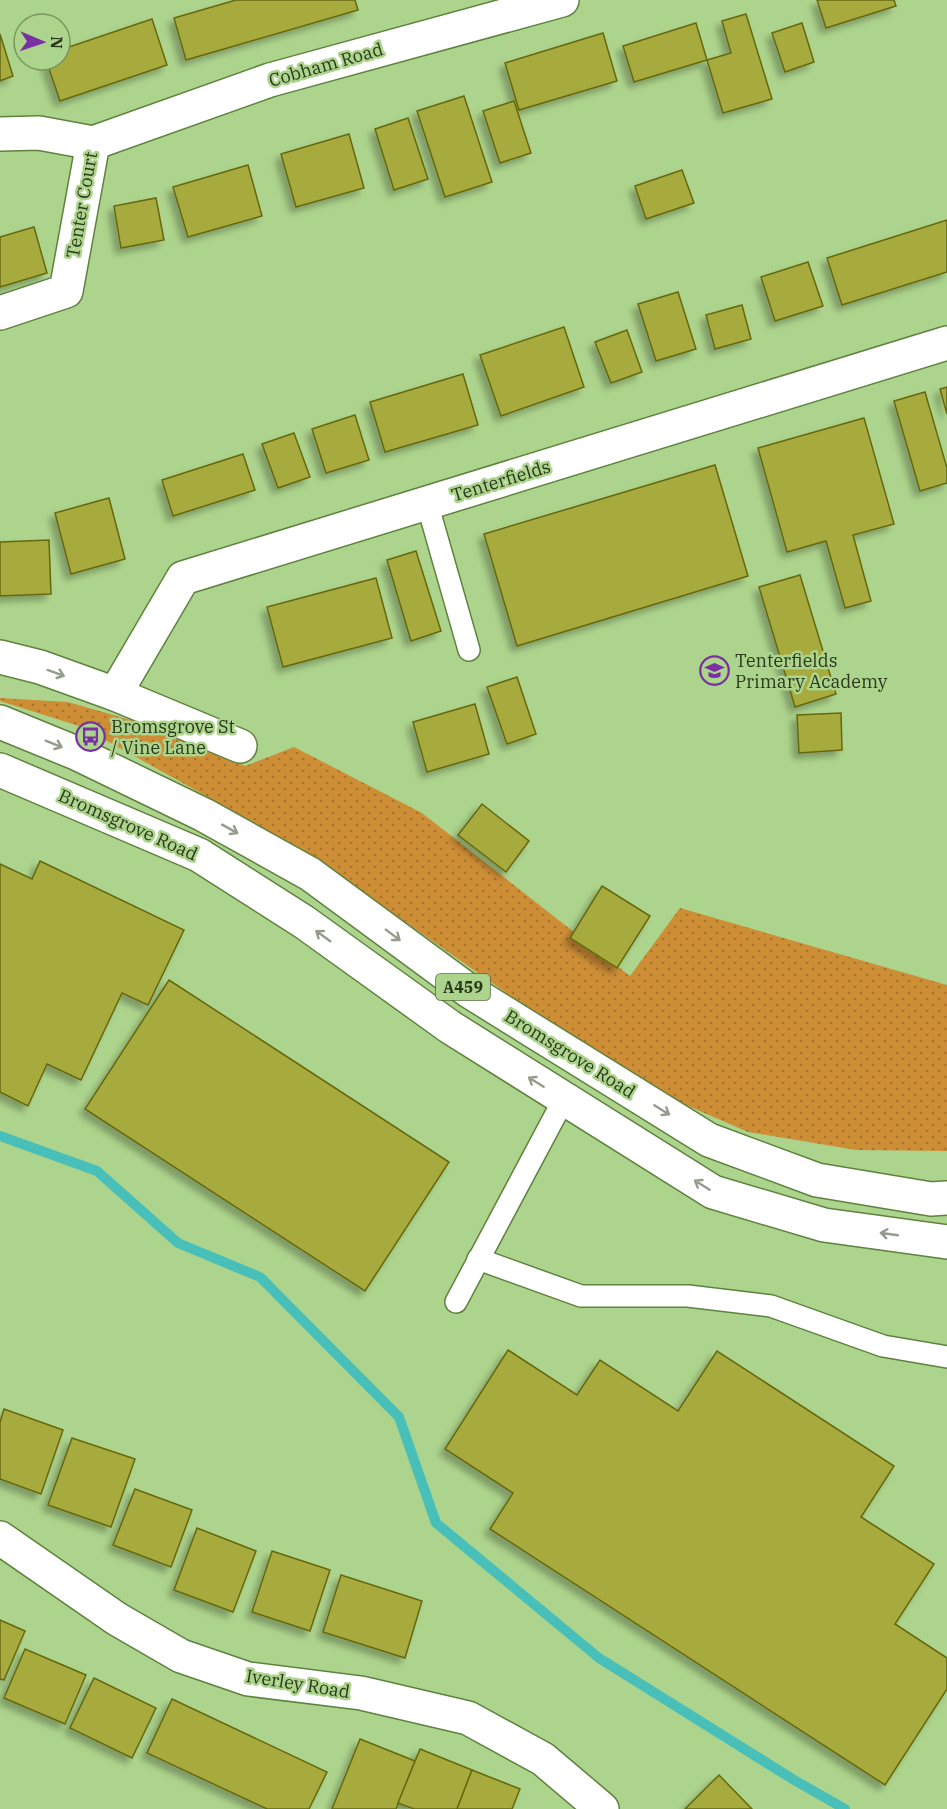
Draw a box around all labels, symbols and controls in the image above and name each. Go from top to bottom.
north arrow [12,12,72,72]
text: N [47,36,67,49]
street label: Cobham Road [266,37,386,92]
street label: Tenter Court [61,150,102,260]
street label: Tenterfields [448,455,553,507]
place label: Tenterfields Primary Academy [735,649,888,693]
school or university icon: Tenterfields Primary Academy [698,655,730,687]
one-way arrow [46,668,65,679]
place label: Bromsgrove St / Vine Lane [111,715,235,759]
bus stop icon: Bromsgrove St / Vine Lane [74,721,106,753]
one-way arrow [44,739,63,750]
street label: Bromsgrove Road [55,784,201,866]
one-way arrow [220,824,238,835]
one-way arrow [384,929,400,941]
one-way arrow [316,930,332,942]
road number: A459 [436,974,490,1000]
street label: Bromsgrove Road [501,1004,640,1103]
one-way arrow [528,1075,545,1087]
one-way arrow [653,1105,670,1117]
one-way arrow [693,1178,710,1191]
one-way arrow [880,1229,899,1240]
street label: Iverley Road [244,1664,352,1703]

